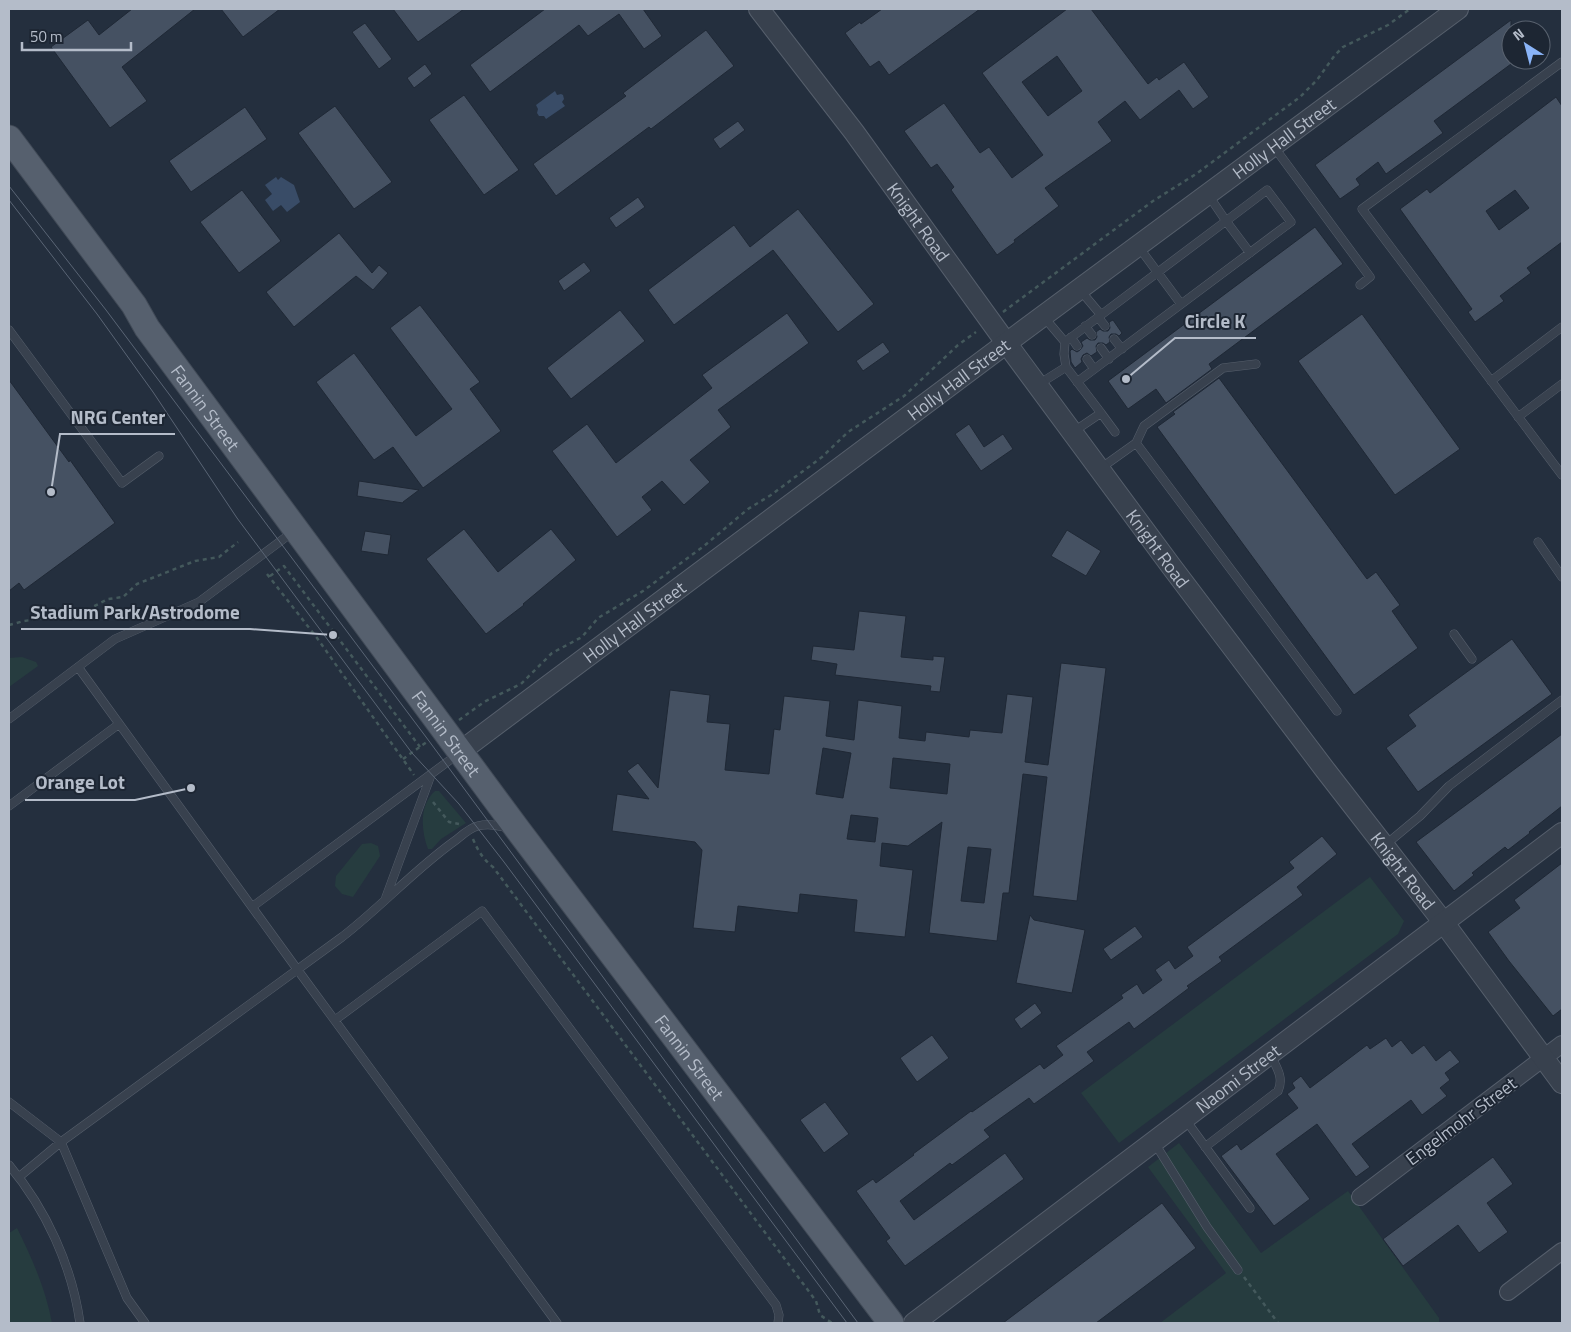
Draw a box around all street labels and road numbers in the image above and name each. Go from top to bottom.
street label: Holly Hall Street [1226,90,1342,185]
street label: Knight Road [881,176,957,267]
street label: Holly Hall Street [901,331,1016,427]
street label: Fannin Street [165,359,247,457]
street label: Knight Road [1120,503,1196,593]
street label: Holly Hall Street [577,574,692,669]
street label: Fannin Street [406,685,488,783]
street label: Knight Road [1364,826,1442,915]
street label: Fannin Street [648,1009,732,1106]
street label: Naomi Street [1190,1037,1286,1119]
street label: Engelmohr Street [1400,1070,1523,1172]

